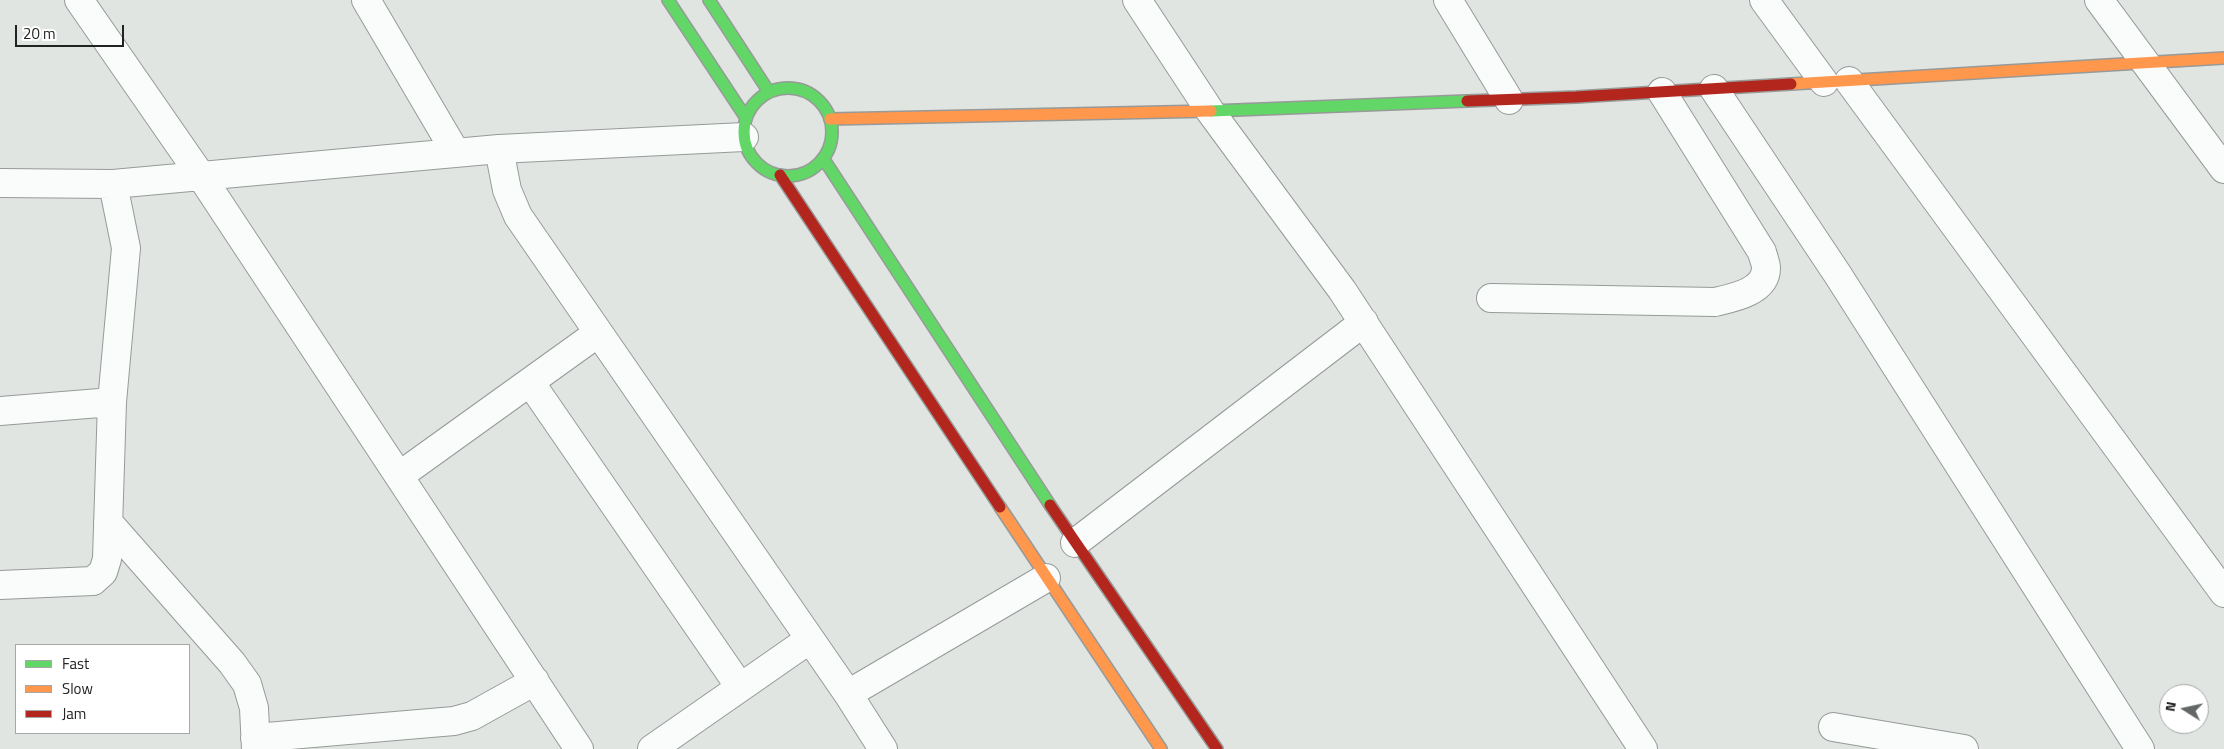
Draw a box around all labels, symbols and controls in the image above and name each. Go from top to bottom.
scale bar [18,15,126,47]
text: 20 m [23,22,56,45]
legend [15,644,190,734]
text: Fast [62,652,89,675]
text: Slow [62,677,93,700]
north arrow [2159,684,2209,734]
text: N [2159,700,2181,713]
text: Jam [62,702,86,725]

